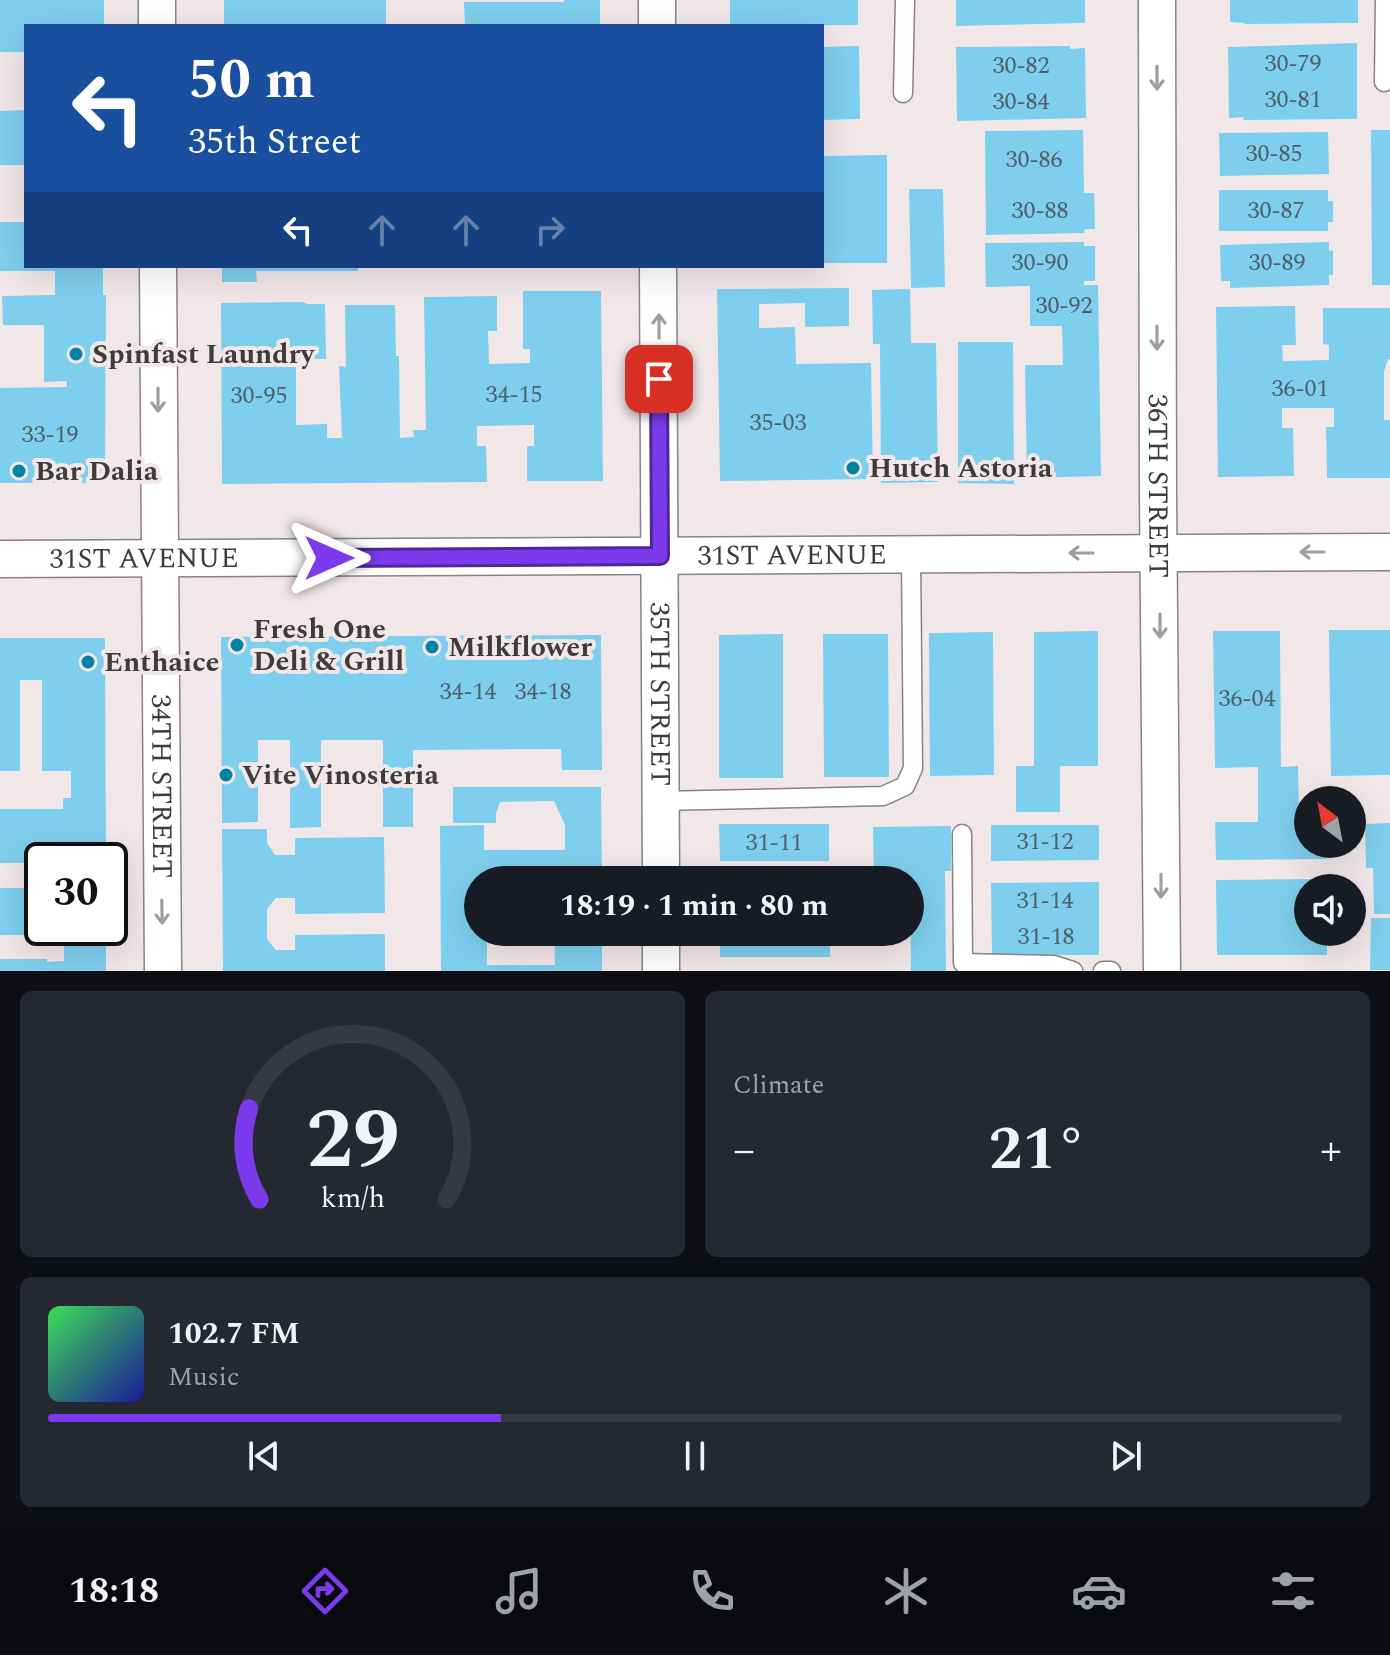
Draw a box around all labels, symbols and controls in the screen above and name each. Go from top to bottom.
text: 50 m [188,38,315,123]
house number: 30-79 [1265,46,1322,82]
house number: 30-82 [993,48,1050,84]
icon: left [56,56,160,160]
one-way arrow [1149,64,1165,91]
house number: 30-81 [1265,82,1322,118]
house number: 30-84 [993,84,1050,120]
text: 35th Street [188,115,361,170]
house number: 30-85 [1246,136,1303,172]
house number: 30-86 [1006,142,1063,178]
house number: 30-88 [1012,193,1069,229]
house number: 30-87 [1248,193,1305,229]
icon: left [276,208,320,252]
icon: ahead [360,208,404,252]
icon: ahead [444,208,488,252]
icon: right [528,208,572,252]
house number: 30-90 [1012,245,1069,281]
house number: 30-89 [1249,245,1306,281]
house number: 30-92 [1036,288,1093,324]
one-way arrow [651,313,667,340]
one-way arrow [1149,324,1165,351]
place label: Spinfast Laundry [92,333,316,376]
marker: Spinfast Laundry [67,345,85,363]
pin [625,345,693,413]
icon: arrive [637,357,681,401]
house number: 36-01 [1272,371,1329,407]
house number: 34-15 [486,377,543,413]
house number: 30-95 [231,378,288,414]
one-way arrow [150,386,166,413]
street label: 36TH STREET [1136,394,1180,578]
house number: 35-03 [750,405,807,441]
house number: 33-19 [22,417,79,453]
place label: Hutch Astoria [869,447,1053,490]
place label: Bar Dalia [35,450,159,493]
marker: Hutch Astoria [844,459,862,477]
marker: Bar Dalia [10,462,28,480]
position arrow [287,516,371,600]
street label: 31ST AVENUE [697,533,887,577]
street label: 31ST AVENUE [49,536,239,580]
one-way arrow [1299,544,1326,560]
one-way arrow [1068,545,1095,561]
street label: 35TH STREET [638,602,682,786]
place label: Fresh One Deli & Grill [253,608,404,683]
one-way arrow [1152,612,1168,639]
place label: Milkflower [448,626,592,669]
marker: Fresh One Deli & Grill [228,636,246,654]
marker: Milkflower [423,638,441,656]
place label: Enthaice [104,641,219,684]
marker: Enthaice [79,653,97,671]
house number: 34-14 [440,674,497,710]
house number: 34-18 [515,674,572,710]
house number: 36-04 [1219,681,1276,717]
street label: 34TH STREET [140,694,184,878]
place label: Vite Vinosteria [242,754,439,797]
marker: Vite Vinosteria [217,766,235,784]
north arrow [1294,786,1366,858]
map controls [1294,786,1366,946]
house number: 31-12 [1017,824,1074,860]
house number: 31-11 [746,825,803,861]
speed limit sign: 30 [24,842,128,946]
one-way arrow [1154,872,1169,899]
button: sound [1294,874,1366,946]
text: 18:19 · 1 min · 80 m [560,883,828,929]
house number: 31-14 [1017,883,1074,919]
one-way arrow [154,898,170,925]
house number: 31-18 [1018,919,1075,955]
text: Climate [733,1065,824,1105]
text: 29 [306,1078,399,1205]
text: 21° [989,1104,1086,1196]
text: − [733,1117,755,1184]
text: + [1320,1117,1342,1184]
text: km/h [320,1177,385,1220]
text: 102.7 FM [168,1311,300,1357]
text: Music [168,1357,239,1397]
icon: previous [242,1434,286,1478]
icon: pause [673,1434,717,1478]
icon: next [1104,1434,1148,1478]
icon: directions [297,1563,353,1619]
icon: music [491,1563,547,1619]
icon: phone [684,1563,740,1619]
icon: climate [878,1563,934,1619]
icon: car [1071,1563,1127,1619]
icon: filters [1265,1563,1321,1619]
text: 18:18 [69,1564,159,1619]

